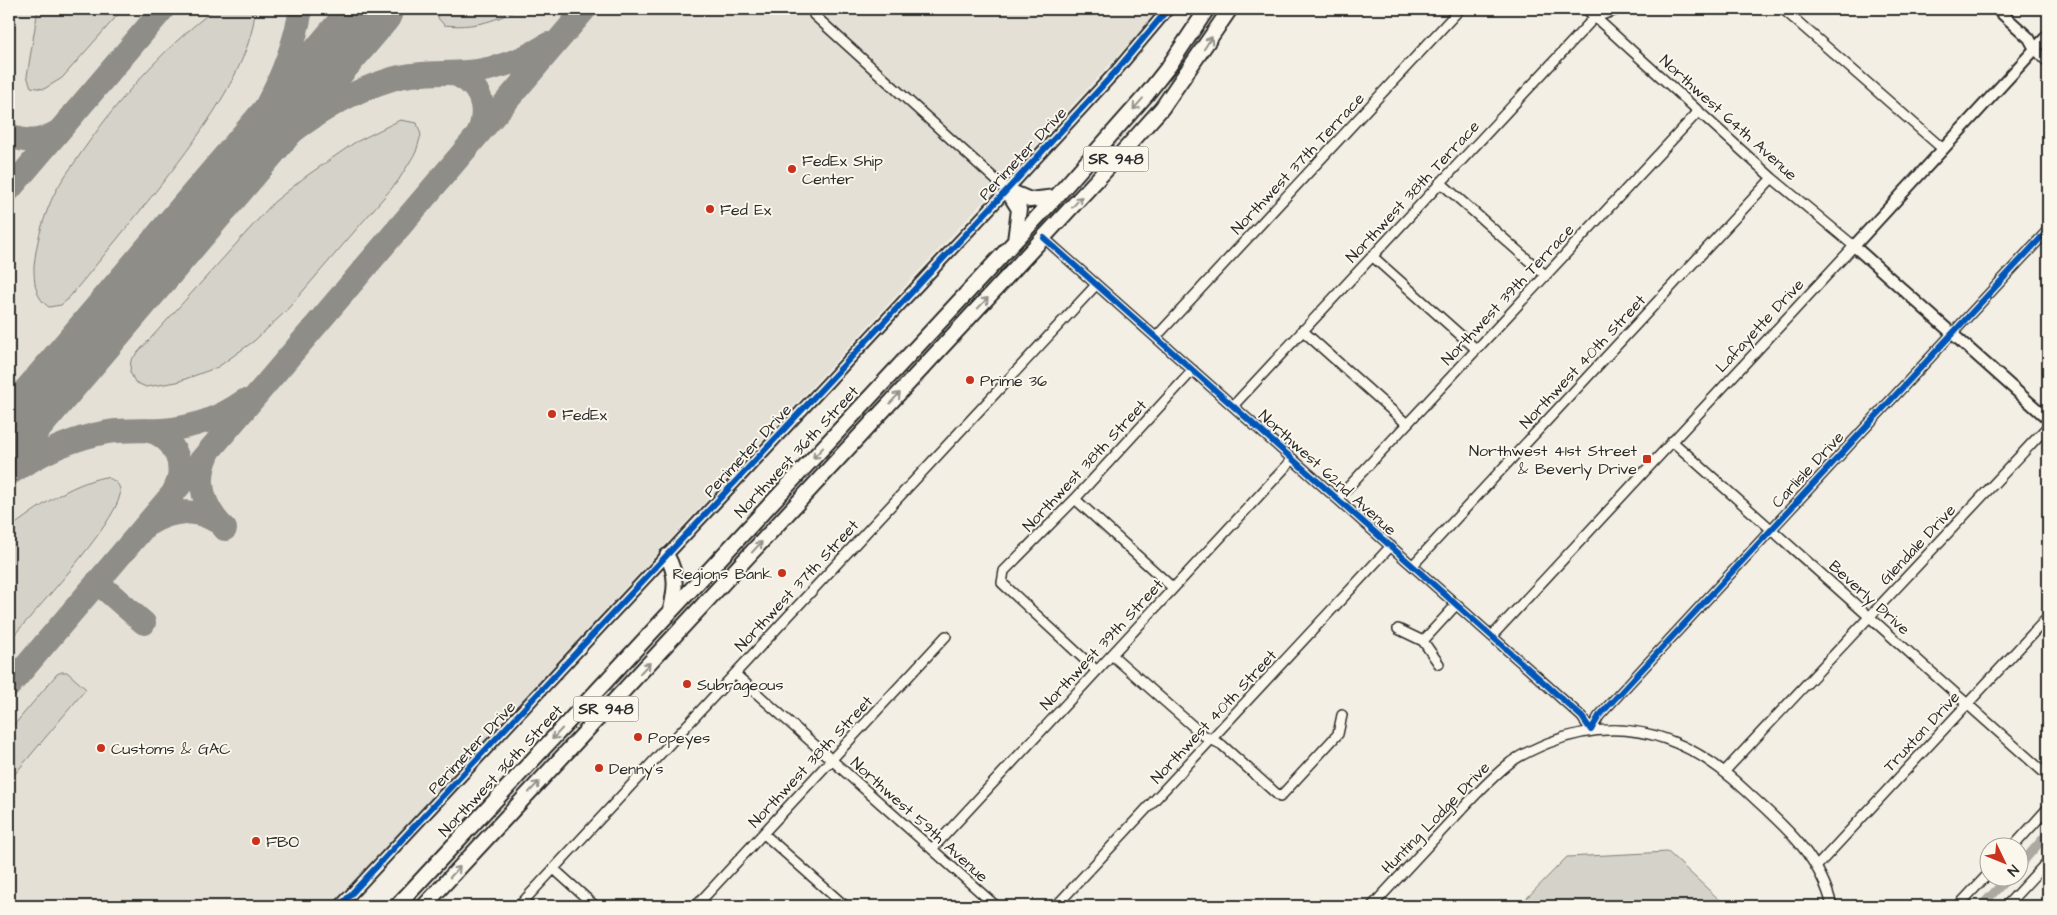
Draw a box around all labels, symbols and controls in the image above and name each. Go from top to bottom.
one-way arrow [1203,36,1213,50]
street label: Northwest 64th Avenue [1655,50,1802,186]
street label: Northwest 37th Terrace [1226,88,1370,239]
one-way arrow [1132,97,1144,110]
street label: Perimeter Drive [974,102,1072,205]
street label: Northwest 38th Terrace [1341,115,1485,268]
road number: SR 948 [1084,146,1148,172]
place label: FedEx Ship Center [802,150,883,190]
marker: FedEx Ship Center [786,163,798,175]
one-way arrow [1071,195,1083,208]
place label: Fed Ex [720,199,772,221]
marker: Fed Ex [704,203,716,215]
street label: Northwest 39th Terrace [1436,219,1579,370]
street label: Lafayette Drive [1710,274,1810,378]
street label: Northwest 40th Street [1515,289,1651,434]
one-way arrow [977,297,989,310]
place label: Prime 36 [980,370,1047,392]
marker: Prime 36 [964,374,976,386]
street label: Northwest 36th Street [730,381,864,522]
one-way arrow [889,392,901,405]
street label: Northwest 38th Street [1018,394,1152,537]
street label: Perimeter Drive [699,399,797,502]
place label: FedEx [562,404,607,426]
street label: Northwest 62nd Avenue [1254,405,1401,541]
marker: FedEx [546,408,558,420]
street label: Carlisle Drive [1766,426,1849,513]
place label: Northwest 41st Street & Beverly Drive [1469,440,1638,481]
one-way arrow [812,447,824,459]
marker: Northwest 41st Street & Beverly Drive [1641,453,1653,465]
street label: Glendale Drive [1875,499,1961,590]
street label: Northwest 37th Street [730,515,864,656]
one-way arrow [751,540,763,553]
street label: Beverly Drive [1823,555,1915,641]
place label: Regions Bank [672,563,772,586]
marker: Regions Bank [776,567,788,579]
street label: Northwest 39th Street [1035,574,1169,715]
street label: Northwest 40th Street [1146,644,1282,789]
one-way arrow [639,661,651,674]
place label: Subrageous [697,674,783,697]
marker: Subrageous [681,678,693,690]
street label: Truxton Drive [1879,686,1965,777]
street label: Northwest 38th Street [744,690,878,833]
street label: Perimeter Drive [423,696,521,799]
road number: SR 948 [574,696,638,722]
street label: Northwest 36th Street [434,700,568,841]
one-way arrow [551,727,563,740]
place label: Popeyes [648,727,710,750]
marker: Popeyes [632,731,644,743]
place label: Customs & GAC [111,738,231,760]
marker: Customs & GAC [95,742,107,754]
street label: Northwest 59th Avenue [846,752,993,888]
street label: Hunting Lodge Drive [1377,757,1496,879]
place label: Denny's [609,758,663,781]
marker: Denny's [593,762,605,774]
one-way arrow [528,781,540,793]
place label: FBO [266,831,299,853]
marker: FBO [250,835,262,847]
north arrow [1980,838,2030,888]
text: N [2002,860,2023,880]
one-way arrow [449,866,461,879]

